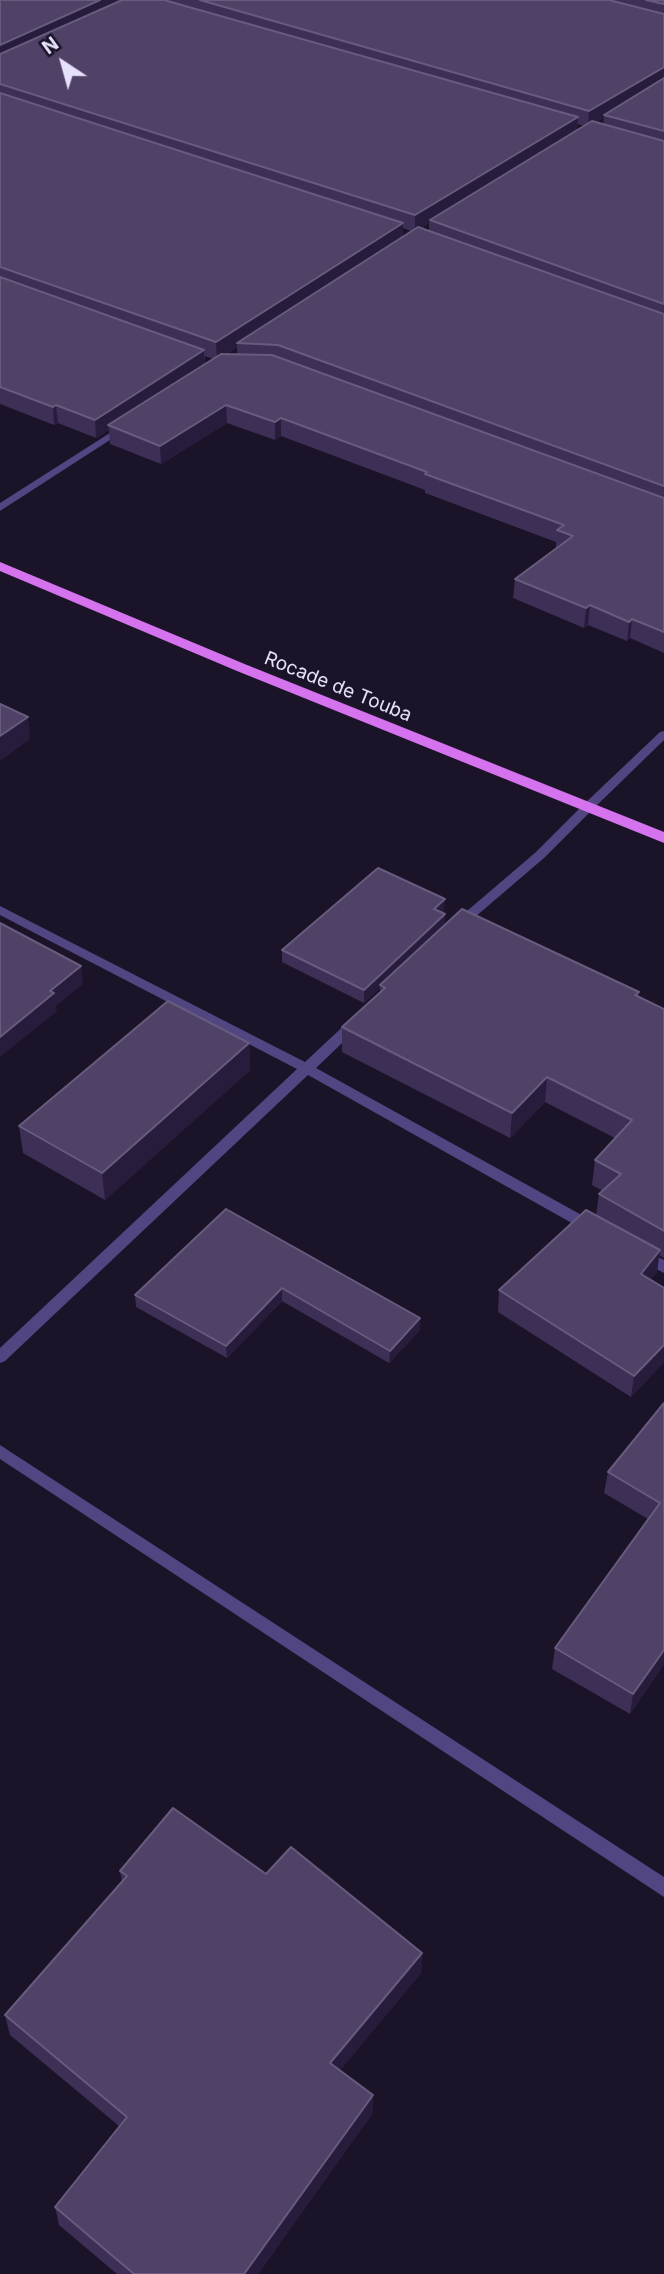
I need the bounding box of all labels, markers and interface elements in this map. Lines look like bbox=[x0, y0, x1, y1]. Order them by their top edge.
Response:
north arrow bbox=[28, 28, 98, 98]
text: N bbox=[38, 32, 63, 59]
street label: Rocade de Touba bbox=[261, 647, 415, 727]

